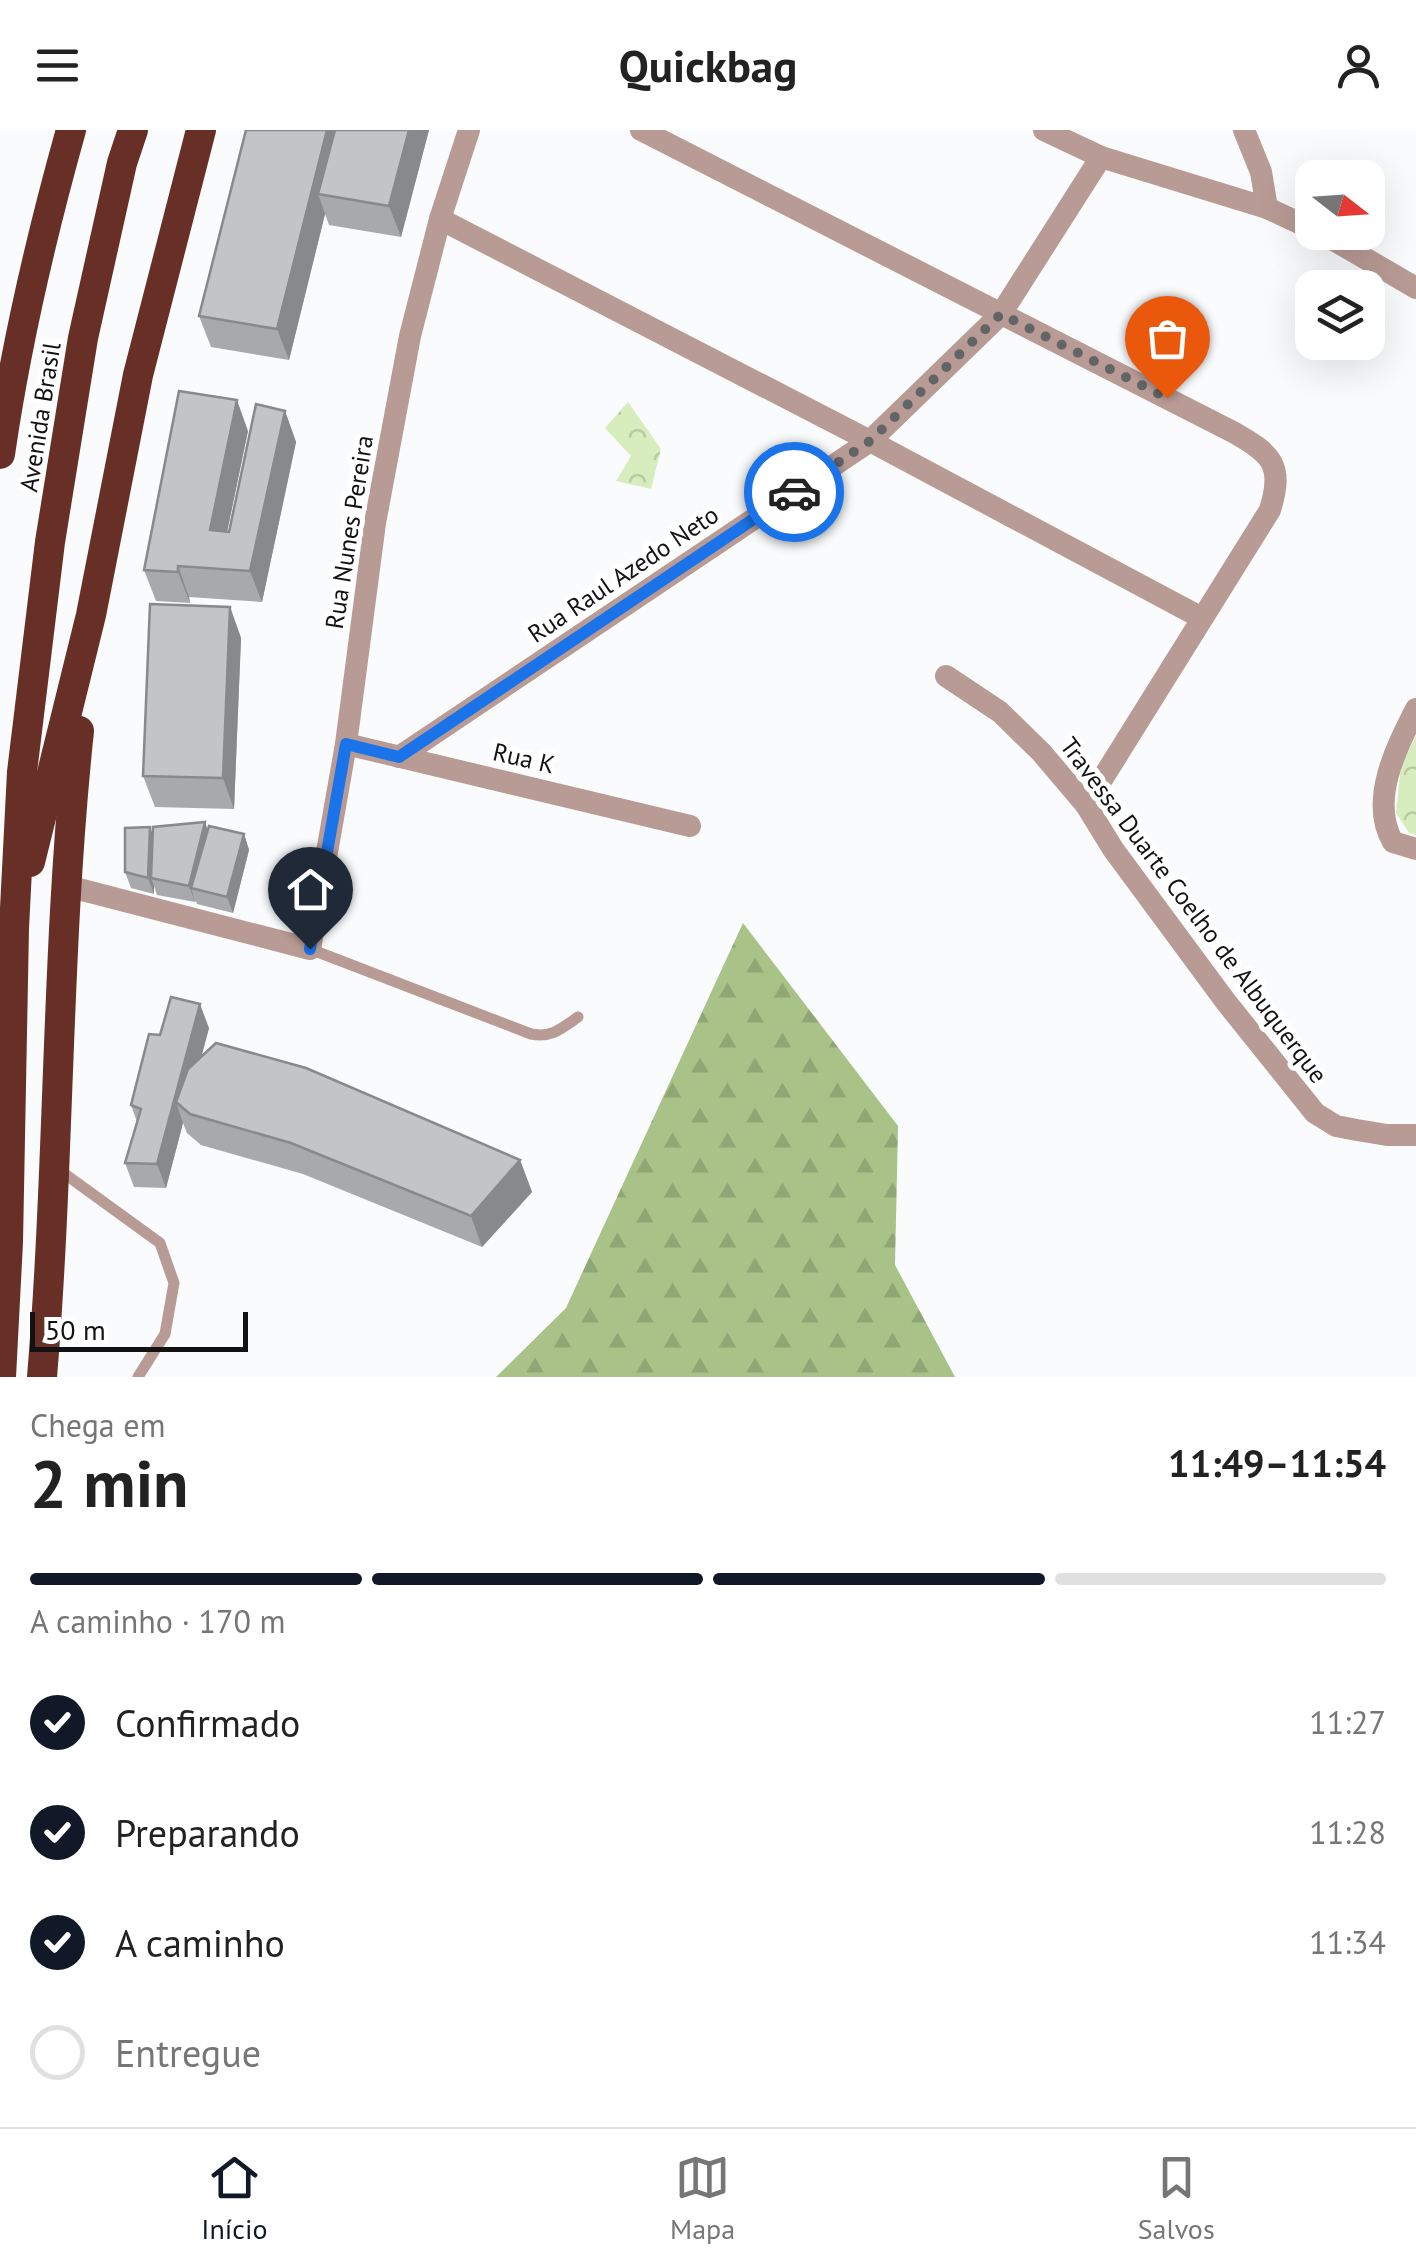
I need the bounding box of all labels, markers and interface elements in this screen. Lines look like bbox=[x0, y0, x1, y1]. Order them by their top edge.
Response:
text: Quickbag bbox=[619, 36, 797, 94]
icon: menu bbox=[30, 38, 85, 93]
icon: person bbox=[1331, 38, 1386, 93]
north arrow bbox=[1295, 160, 1385, 250]
map controls bbox=[1295, 160, 1385, 360]
button: layers bbox=[1295, 270, 1385, 360]
pin bbox=[1125, 296, 1210, 399]
icon: bag bbox=[1140, 311, 1195, 366]
street label: Avenida Brasil bbox=[12, 339, 68, 494]
street label: Rua Nunes Pereira bbox=[318, 433, 380, 631]
courier bbox=[744, 442, 844, 542]
icon: car bbox=[767, 465, 822, 520]
street label: Rua Raul Azedo Neto bbox=[522, 498, 724, 650]
street label: Travessa Duarte Coelho de Albuquerque bbox=[1053, 731, 1335, 1089]
street label: Rua K bbox=[490, 735, 558, 781]
pin bbox=[268, 847, 353, 950]
icon: home bbox=[283, 862, 338, 917]
scale bar bbox=[30, 1307, 248, 1352]
text: 50 m bbox=[45, 1311, 106, 1348]
text: Chega em bbox=[30, 1404, 166, 1446]
text: 11:49–11:54 bbox=[1168, 1438, 1386, 1487]
text: 2 min bbox=[30, 1441, 189, 1525]
text: A caminho · 170 m bbox=[30, 1600, 285, 1642]
icon: check bbox=[30, 1695, 85, 1750]
text: Confirmado bbox=[115, 1698, 300, 1747]
text: 11:27 bbox=[1309, 1701, 1386, 1743]
icon: check bbox=[30, 1805, 85, 1860]
text: Preparando bbox=[115, 1808, 300, 1857]
text: 11:28 bbox=[1309, 1811, 1386, 1853]
icon: check bbox=[30, 1915, 85, 1970]
text: A caminho bbox=[115, 1918, 285, 1967]
text: 11:34 bbox=[1309, 1921, 1386, 1963]
text: Entregue bbox=[115, 2028, 261, 2077]
tab: Início bbox=[201, 2150, 267, 2247]
tab: Mapa bbox=[670, 2150, 735, 2247]
tab: Salvos bbox=[1138, 2150, 1215, 2247]

